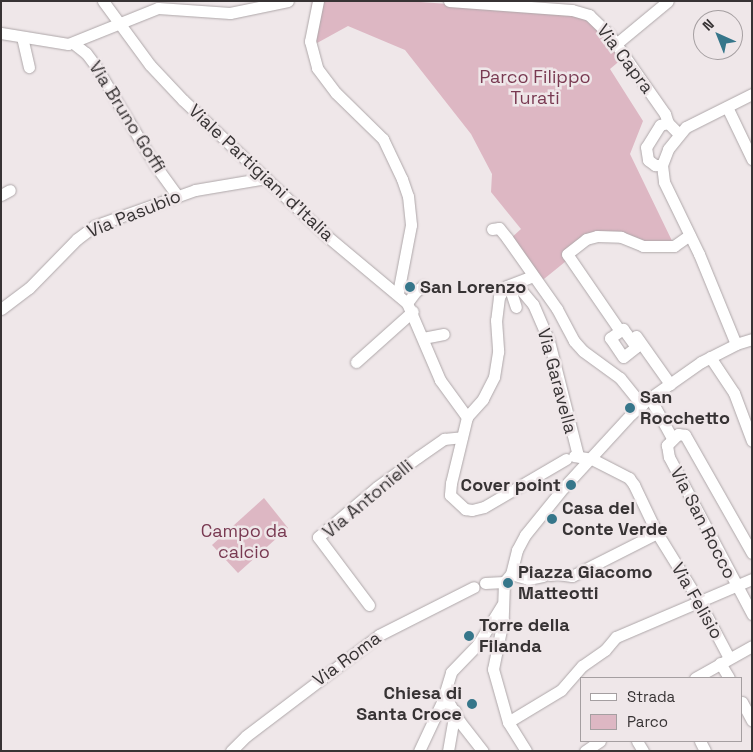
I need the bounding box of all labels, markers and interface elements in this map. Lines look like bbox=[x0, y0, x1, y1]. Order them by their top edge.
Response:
north arrow bbox=[693, 10, 743, 60]
text: N bbox=[699, 15, 718, 35]
street label: Via Capra bbox=[592, 20, 658, 98]
street label: Via Bruno Goffi bbox=[84, 57, 170, 177]
park label: Parco Filippo Turati bbox=[479, 67, 591, 110]
street label: Viale Partigiani d'Italia bbox=[184, 100, 338, 246]
street label: Via Pasubio bbox=[84, 185, 184, 243]
place label: San Lorenzo bbox=[420, 276, 526, 298]
marker: San Lorenzo bbox=[404, 281, 416, 293]
street label: Via Garavella bbox=[533, 326, 581, 436]
place label: San Rocchetto bbox=[640, 387, 730, 429]
marker: San Rocchetto bbox=[624, 402, 636, 414]
street label: Via Antonielli bbox=[319, 455, 417, 543]
street label: Via San Rocco bbox=[666, 463, 740, 583]
place label: Cover point bbox=[461, 474, 561, 496]
marker: Cover point bbox=[565, 479, 577, 491]
place label: Casa del Conte Verde bbox=[562, 498, 668, 540]
marker: Casa del Conte Verde bbox=[546, 513, 558, 525]
park label: Campo da calcio bbox=[201, 521, 287, 564]
street label: Via Felisio bbox=[666, 559, 728, 643]
place label: Piazza Giacomo Matteotti bbox=[518, 562, 653, 604]
marker: Piazza Giacomo Matteotti bbox=[502, 577, 514, 589]
place label: Torre della Filanda bbox=[479, 615, 570, 658]
street label: Via Roma bbox=[309, 627, 385, 691]
marker: Torre della Filanda bbox=[463, 630, 475, 642]
legend bbox=[580, 677, 743, 742]
place label: Chiesa di Santa Croce bbox=[356, 683, 462, 726]
text: Strada bbox=[627, 687, 675, 706]
marker: Chiesa di Santa Croce bbox=[466, 698, 478, 710]
text: Parco bbox=[627, 712, 668, 731]

